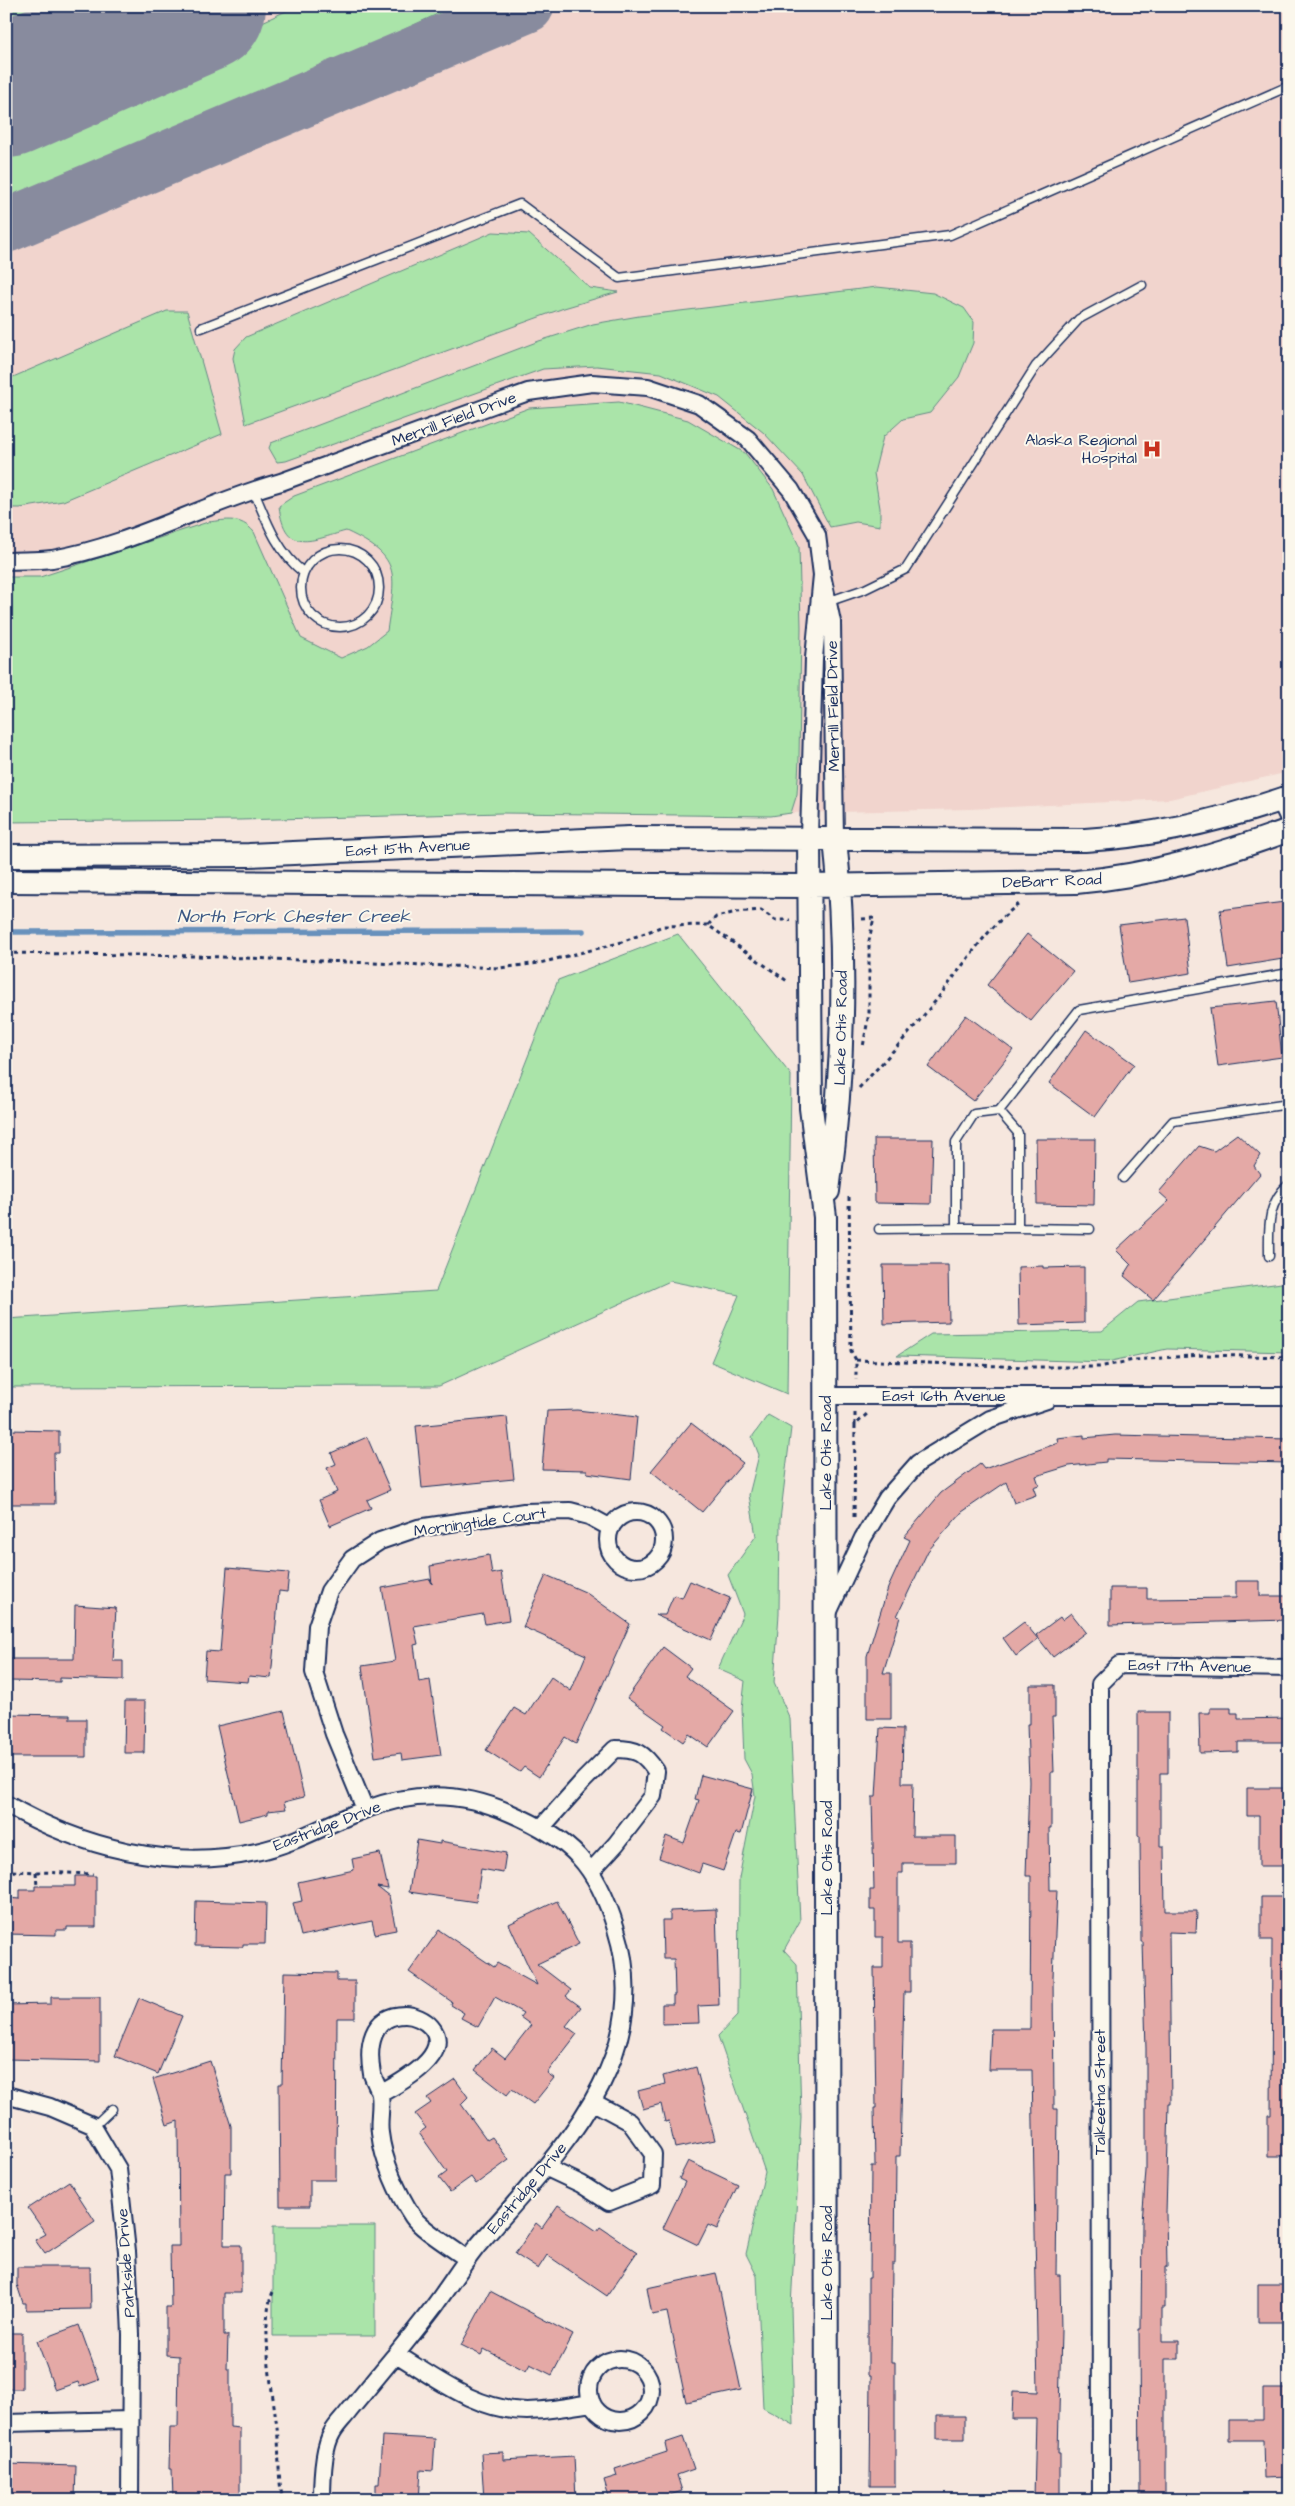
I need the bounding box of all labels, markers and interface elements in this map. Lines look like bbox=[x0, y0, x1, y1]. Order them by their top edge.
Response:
street label: Merrill Field Drive bbox=[389, 386, 520, 452]
place label: Alaska Regional Hospital bbox=[1025, 429, 1137, 469]
hospital icon: Alaska Regional Hospital bbox=[1141, 438, 1163, 460]
street label: Merrill Field Drive bbox=[821, 640, 845, 772]
street label: East 15th Avenue bbox=[345, 834, 471, 862]
street label: DeBarr Road bbox=[1002, 868, 1102, 894]
water label: North Fork Chester Creek bbox=[177, 904, 412, 929]
street label: Lake Otis Road bbox=[829, 970, 853, 1086]
street label: East 16th Avenue bbox=[882, 1385, 1006, 1407]
street label: Lake Otis Road bbox=[815, 1396, 837, 1510]
street label: Morningtide Court bbox=[412, 1502, 548, 1543]
street label: East 17th Avenue bbox=[1128, 1654, 1252, 1678]
street label: Eastridge Drive bbox=[270, 1795, 385, 1858]
street label: Lake Otis Road bbox=[816, 1801, 838, 1915]
street label: Talkeetna Street bbox=[1089, 2028, 1111, 2155]
street label: Eastridge Drive bbox=[482, 2137, 573, 2239]
street label: Lake Otis Road bbox=[816, 2206, 838, 2320]
street label: Parkside Drive bbox=[111, 2207, 141, 2318]

